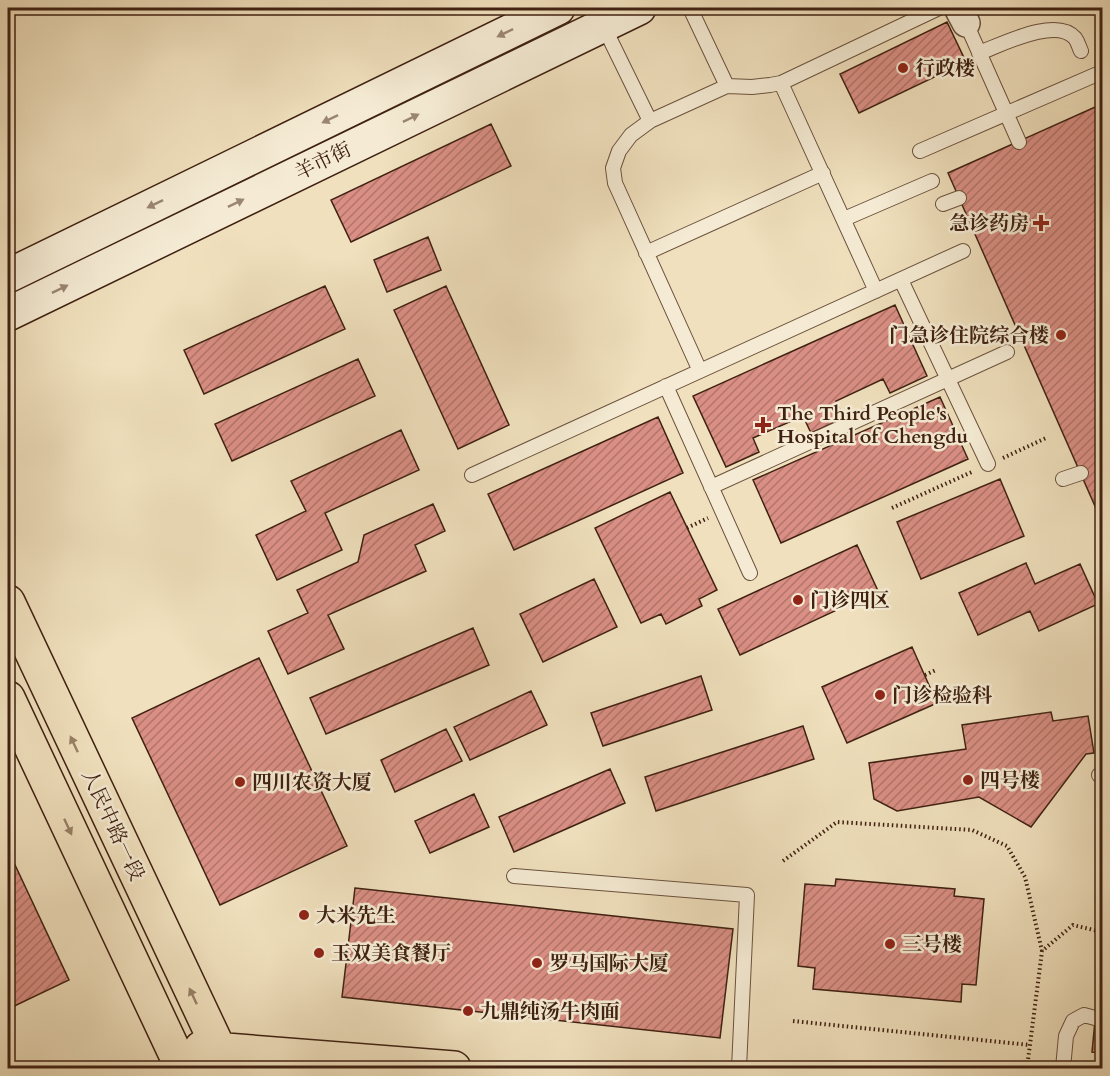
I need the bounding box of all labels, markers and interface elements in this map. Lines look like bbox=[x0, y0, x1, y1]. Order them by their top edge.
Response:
one-way arrow bbox=[497, 29, 514, 38]
place label: 行政楼 bbox=[915, 55, 975, 82]
marker: 行政楼 bbox=[896, 61, 910, 75]
one-way arrow bbox=[321, 114, 338, 123]
one-way arrow bbox=[402, 114, 420, 124]
street label: 羊市街 bbox=[290, 136, 356, 186]
one-way arrow bbox=[227, 199, 244, 208]
one-way arrow bbox=[146, 200, 163, 209]
place label: 急诊药房 bbox=[949, 210, 1029, 237]
marker: 急诊药房 bbox=[1034, 216, 1048, 230]
one-way arrow bbox=[52, 284, 69, 293]
place label: 门急诊住院综合楼 bbox=[889, 322, 1049, 349]
marker: 门急诊住院综合楼 bbox=[1054, 328, 1068, 342]
place label: The Third People's Hospital of Chengdu bbox=[777, 400, 969, 450]
marker: The Third People's Hospital of Chengdu bbox=[754, 416, 772, 434]
place label: 门诊四区 bbox=[810, 587, 890, 614]
marker: 门诊四区 bbox=[791, 593, 805, 607]
place label: 门诊检验科 bbox=[892, 682, 992, 709]
marker: 门诊检验科 bbox=[873, 688, 887, 702]
one-way arrow bbox=[70, 735, 79, 752]
street label: 人民中路一段 bbox=[75, 765, 151, 885]
place label: 四号楼 bbox=[980, 767, 1040, 794]
place label: 四川农资大厦 bbox=[252, 769, 372, 796]
marker: 四号楼 bbox=[961, 773, 975, 787]
marker: 四川农资大厦 bbox=[233, 775, 247, 789]
one-way arrow bbox=[64, 818, 73, 835]
place label: 大米先生 bbox=[316, 902, 396, 929]
marker: 大米先生 bbox=[297, 908, 311, 922]
place label: 三号楼 bbox=[902, 931, 962, 958]
marker: 三号楼 bbox=[883, 937, 897, 951]
place label: 玉双美食餐厅 bbox=[331, 940, 451, 967]
marker: 玉双美食餐厅 bbox=[312, 946, 326, 960]
place label: 罗马国际大厦 bbox=[549, 950, 669, 977]
marker: 罗马国际大厦 bbox=[530, 956, 544, 970]
one-way arrow bbox=[189, 988, 198, 1005]
place label: 九鼎纯汤牛肉面 bbox=[480, 998, 620, 1025]
marker: 九鼎纯汤牛肉面 bbox=[461, 1004, 475, 1018]

